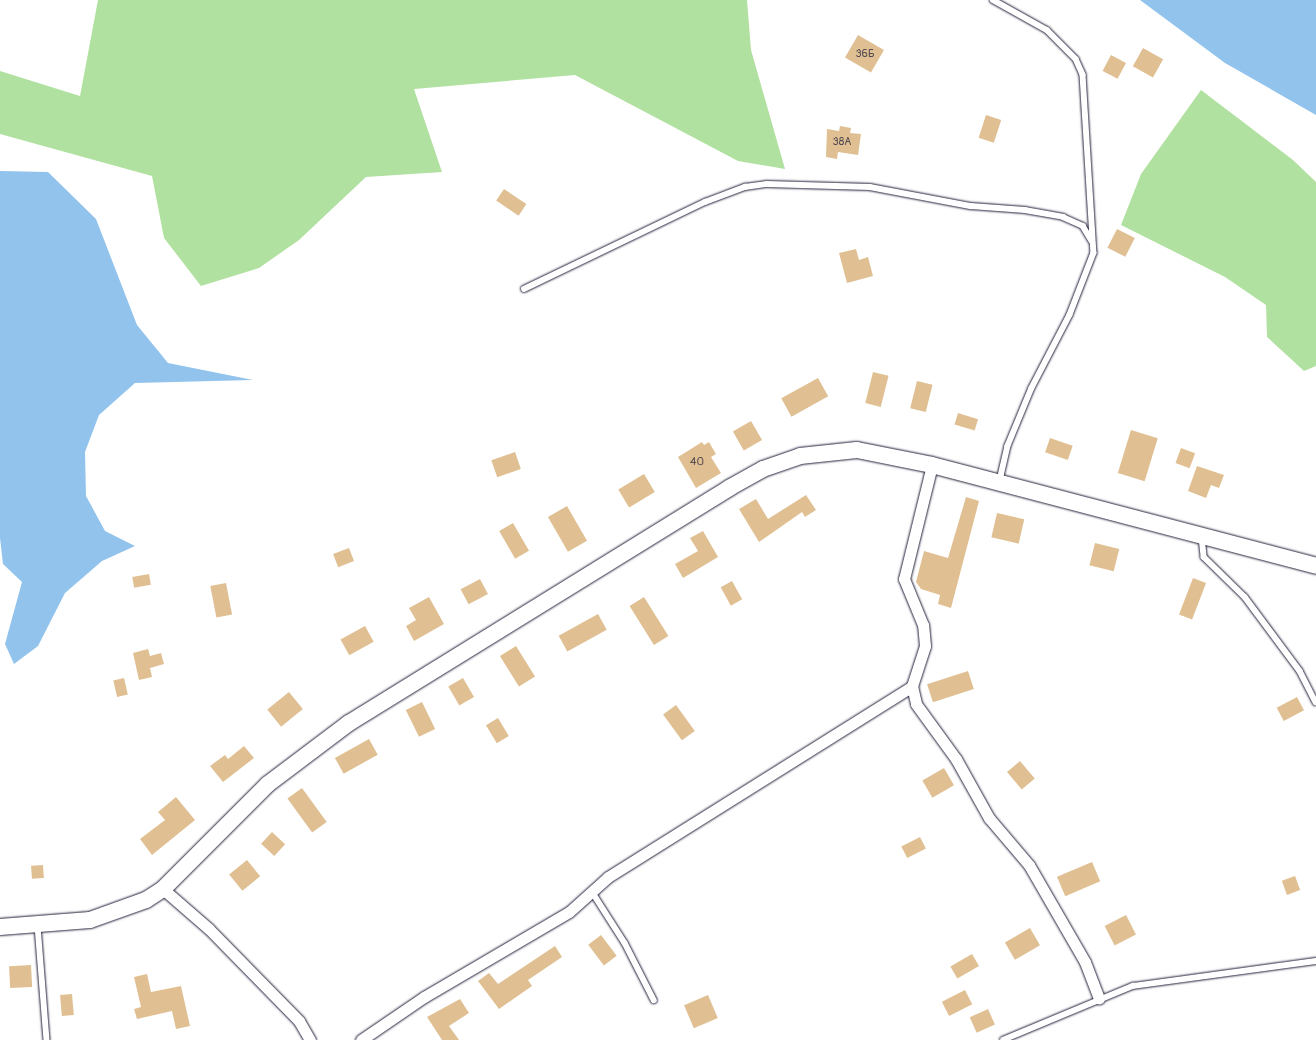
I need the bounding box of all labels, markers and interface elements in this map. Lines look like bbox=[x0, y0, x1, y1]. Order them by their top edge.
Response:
house number: 36Б bbox=[855, 47, 875, 61]
house number: 38А bbox=[833, 135, 851, 149]
house number: 40 bbox=[690, 455, 704, 469]

